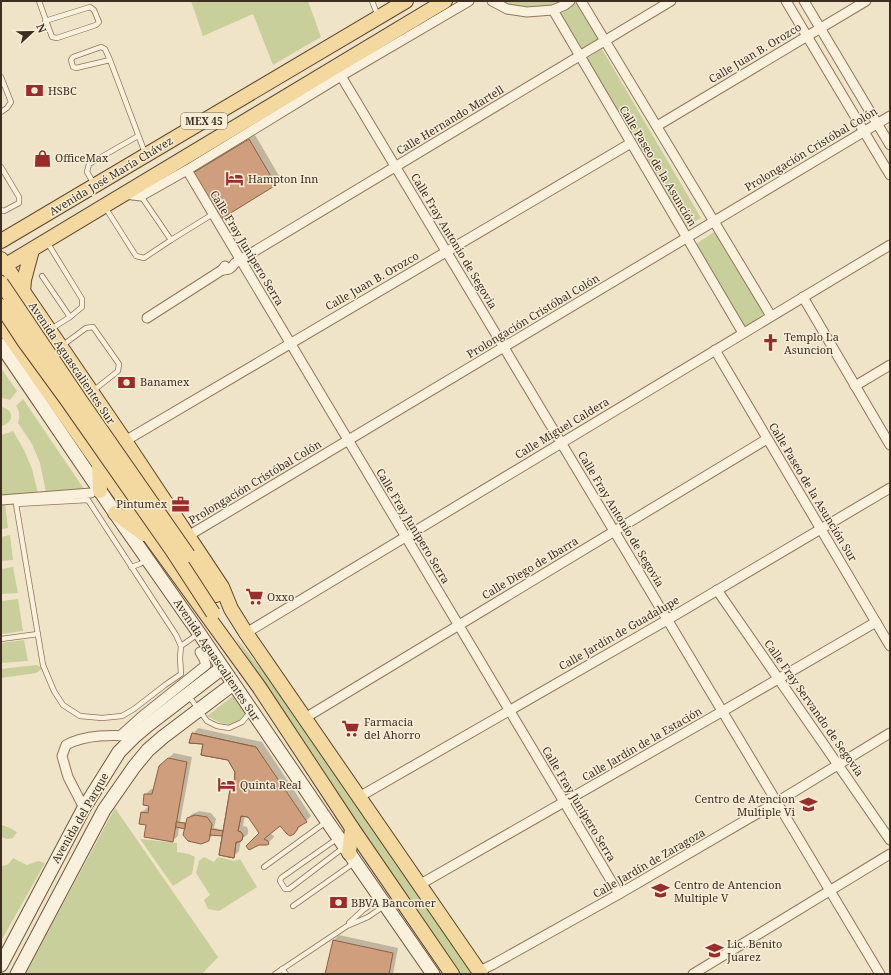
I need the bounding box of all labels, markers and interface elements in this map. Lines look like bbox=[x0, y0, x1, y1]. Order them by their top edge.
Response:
north arrow bbox=[12, 12, 52, 52]
street label: Calle Juan B. Orozco bbox=[706, 19, 804, 86]
text: N bbox=[33, 21, 50, 35]
bank icon: HSBC bbox=[25, 81, 45, 101]
street label: Calle Hernando Martell bbox=[393, 81, 507, 158]
place label: HSBC bbox=[48, 83, 77, 98]
street label: Calle Paseo de la Asunción bbox=[616, 103, 701, 229]
street label: Prolongación Cristóbal Colón bbox=[742, 103, 880, 194]
road number: MEX 45 bbox=[181, 113, 227, 129]
street label: Avenida José María Chávez bbox=[46, 133, 175, 219]
shop icon: OfficeMax bbox=[32, 148, 52, 168]
place label: OfficeMax bbox=[55, 150, 109, 165]
hotel icon: Hampton Inn bbox=[225, 169, 245, 189]
street label: Calle Fray Antonio de Segovia bbox=[408, 170, 501, 311]
place label: Hampton Inn bbox=[248, 171, 318, 186]
street label: Calle Fray Junípero Serra bbox=[207, 187, 288, 308]
street label: Calle Juan B. Orozco bbox=[322, 248, 421, 313]
street label: Prolongación Cristóbal Colón bbox=[464, 270, 602, 361]
street label: Avenida Aguascalientes Sur bbox=[26, 299, 120, 428]
place label: Templo La Asuncion bbox=[784, 329, 839, 357]
church icon: Templo La Asuncion bbox=[761, 333, 781, 353]
bank icon: Banamex bbox=[117, 372, 137, 392]
place label: Banamex bbox=[140, 374, 190, 389]
street label: Calle Miguel Caldera bbox=[512, 393, 612, 462]
street label: Calle Paseo de la Asunción Sur bbox=[766, 420, 861, 565]
street label: Prolongación Cristóbal Colón bbox=[186, 436, 324, 527]
street label: Calle Fray Antonio de Segovia bbox=[575, 448, 668, 589]
street label: Calle Fray Junípero Serra bbox=[373, 465, 454, 586]
office icon: Pintumex bbox=[170, 494, 190, 514]
place label: Pintumex bbox=[116, 496, 168, 511]
street label: Calle Diego de Ibarra bbox=[479, 533, 581, 602]
supermarket icon: Oxxo bbox=[244, 587, 264, 607]
place label: Oxxo bbox=[267, 589, 294, 604]
street label: Calle Jardín de Guadalupe bbox=[556, 592, 682, 673]
street label: Avenida Aguascalientes Sur bbox=[171, 596, 265, 725]
street label: Calle Fray Servando de Segovia bbox=[761, 636, 867, 779]
street label: Calle Jardín de la Estación bbox=[579, 703, 705, 784]
place label: Farmacia del Ahorro bbox=[364, 714, 421, 742]
supermarket icon: Farmacia del Ahorro bbox=[341, 718, 361, 738]
street label: Calle Fray Junípero Serra bbox=[539, 743, 620, 864]
street label: Avenida del Parque bbox=[47, 770, 112, 866]
hotel icon: Quinta Real bbox=[217, 775, 237, 795]
place label: Quinta Real bbox=[240, 777, 302, 792]
place label: Centro de Atencion Multiple Vi bbox=[695, 791, 795, 819]
school or university icon: Centro de Atencion Multiple Vi bbox=[798, 795, 818, 815]
street label: Calle Jardín de Zaragoza bbox=[590, 824, 708, 901]
place label: Centro de Antencion Multiple V bbox=[674, 877, 782, 905]
school or university icon: Centro de Antencion Multiple V bbox=[651, 881, 671, 901]
bank icon: BBVA Bancomer bbox=[328, 893, 348, 913]
place label: BBVA Bancomer bbox=[351, 895, 437, 910]
place label: Lic. Benito Juarez bbox=[726, 936, 782, 964]
school or university icon: Lic. Benito Juarez bbox=[704, 940, 724, 960]

